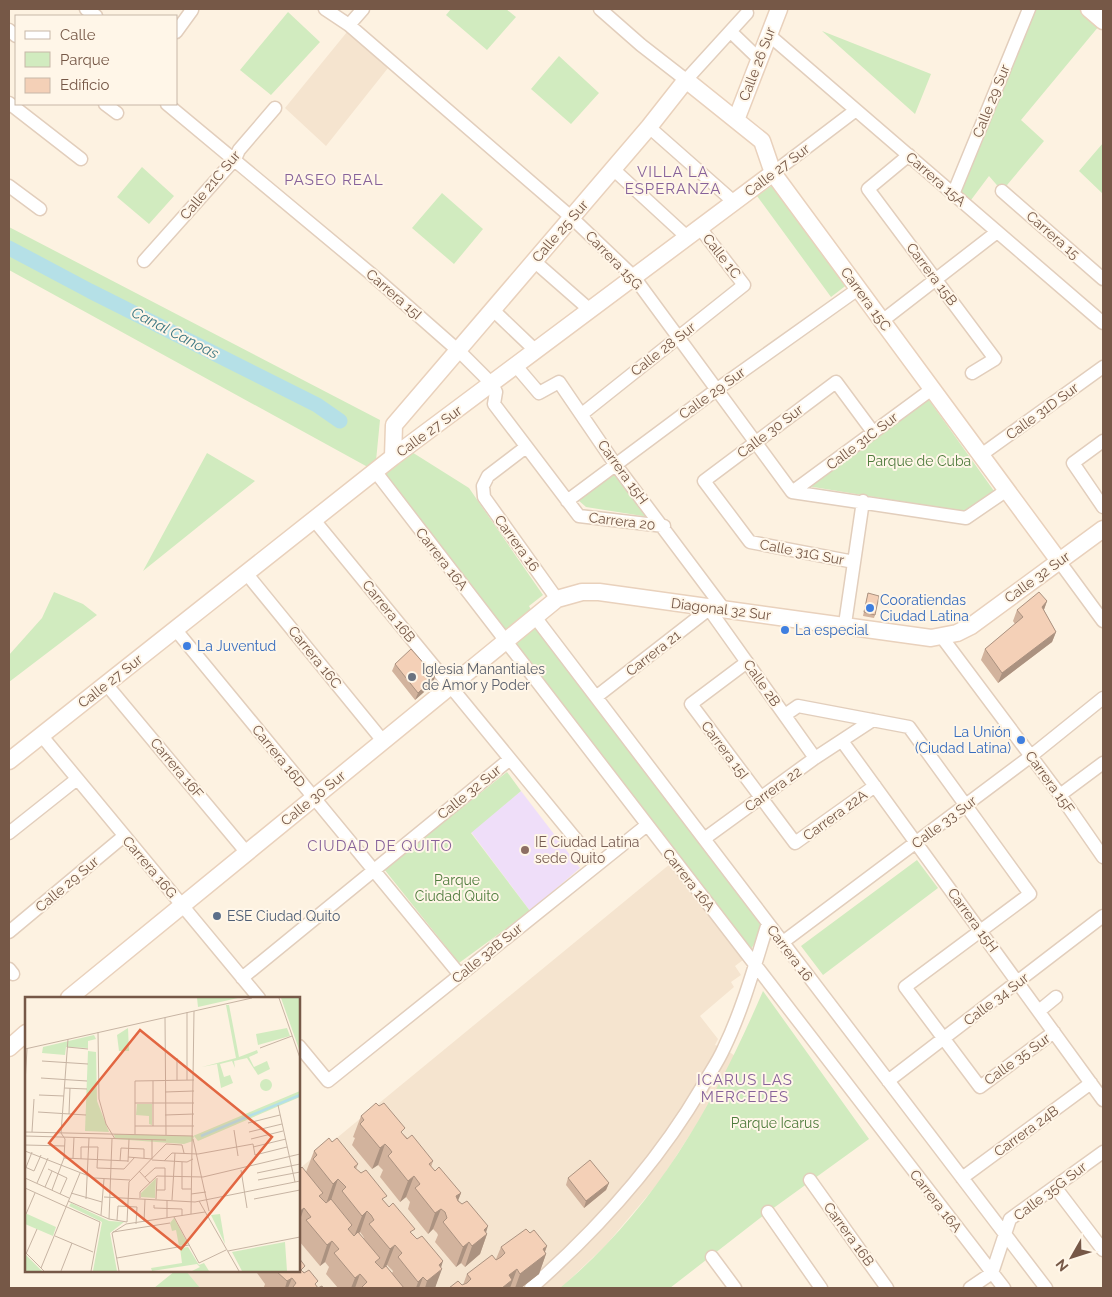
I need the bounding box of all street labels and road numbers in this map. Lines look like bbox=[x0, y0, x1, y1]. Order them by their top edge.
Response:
street label: Calle 26 Sur bbox=[736, 25, 778, 103]
street label: Calle 29 Sur bbox=[969, 62, 1013, 140]
street label: Calle 27 Sur bbox=[742, 140, 813, 199]
street label: Calle 21C Sur bbox=[177, 147, 243, 223]
street label: Carrera 15A bbox=[903, 149, 970, 210]
street label: Calle 25 Sur bbox=[529, 197, 591, 265]
street label: Carrera 15 bbox=[1023, 208, 1083, 263]
street label: Carrera 15G bbox=[582, 228, 646, 292]
street label: Calle 1C bbox=[700, 230, 745, 282]
street label: Carrera 15B bbox=[903, 240, 961, 308]
street label: Carrera 15C bbox=[838, 264, 895, 334]
street label: Carrera 15I bbox=[363, 266, 425, 322]
street label: Calle 28 Sur bbox=[628, 319, 699, 379]
street label: Calle 29 Sur bbox=[676, 364, 748, 422]
street label: Calle 31D Sur bbox=[1003, 379, 1081, 443]
street label: Calle 30 Sur bbox=[734, 401, 806, 461]
street label: Calle 27 Sur bbox=[393, 402, 465, 460]
street label: Calle 31C Sur bbox=[823, 409, 901, 473]
street label: Carrera 15H bbox=[594, 437, 652, 507]
street label: Carrera 20 bbox=[588, 509, 656, 533]
street label: Carrera 16 bbox=[491, 512, 543, 574]
street label: Carrera 16A bbox=[413, 525, 472, 594]
street label: Calle 31G Sur bbox=[759, 536, 846, 568]
street label: Calle 32 Sur bbox=[1001, 548, 1073, 606]
street label: Carrera 16B bbox=[359, 577, 419, 645]
street label: Diagonal 32 Sur bbox=[670, 595, 772, 623]
street label: Carrera 16C bbox=[285, 623, 345, 692]
street label: Carrera 21 bbox=[623, 627, 683, 679]
street label: Calle 27 Sur bbox=[75, 651, 145, 711]
street label: Calle 2B bbox=[740, 657, 784, 709]
street label: Carrera 15I bbox=[698, 718, 752, 782]
street label: Carrera 16D bbox=[249, 722, 309, 790]
street label: Carrera 16F bbox=[147, 735, 207, 801]
street label: Carrera 15F bbox=[1022, 748, 1078, 816]
street label: Calle 32 Sur bbox=[434, 762, 504, 822]
street label: Carrera 22 bbox=[742, 763, 804, 815]
street label: Calle 30 Sur bbox=[278, 767, 348, 829]
street label: Carrera 22A bbox=[800, 786, 871, 844]
street label: Calle 33 Sur bbox=[908, 792, 980, 852]
street label: Carrera 16G bbox=[120, 833, 180, 901]
street label: Carrera 16A bbox=[660, 846, 719, 915]
street label: Calle 29 Sur bbox=[32, 853, 102, 915]
street label: Carrera 15H bbox=[944, 885, 1002, 955]
street label: Calle 32B Sur bbox=[449, 920, 526, 986]
street label: Carrera 16 bbox=[764, 922, 816, 984]
street label: Calle 34 Sur bbox=[960, 969, 1032, 1029]
street label: Calle 35 Sur bbox=[981, 1030, 1053, 1088]
street label: Carrera 24B bbox=[991, 1102, 1061, 1160]
street label: Calle 35G Sur bbox=[1010, 1158, 1090, 1224]
street label: Carrera 16A bbox=[907, 1167, 966, 1236]
street label: Carrera 16B bbox=[821, 1199, 877, 1269]

